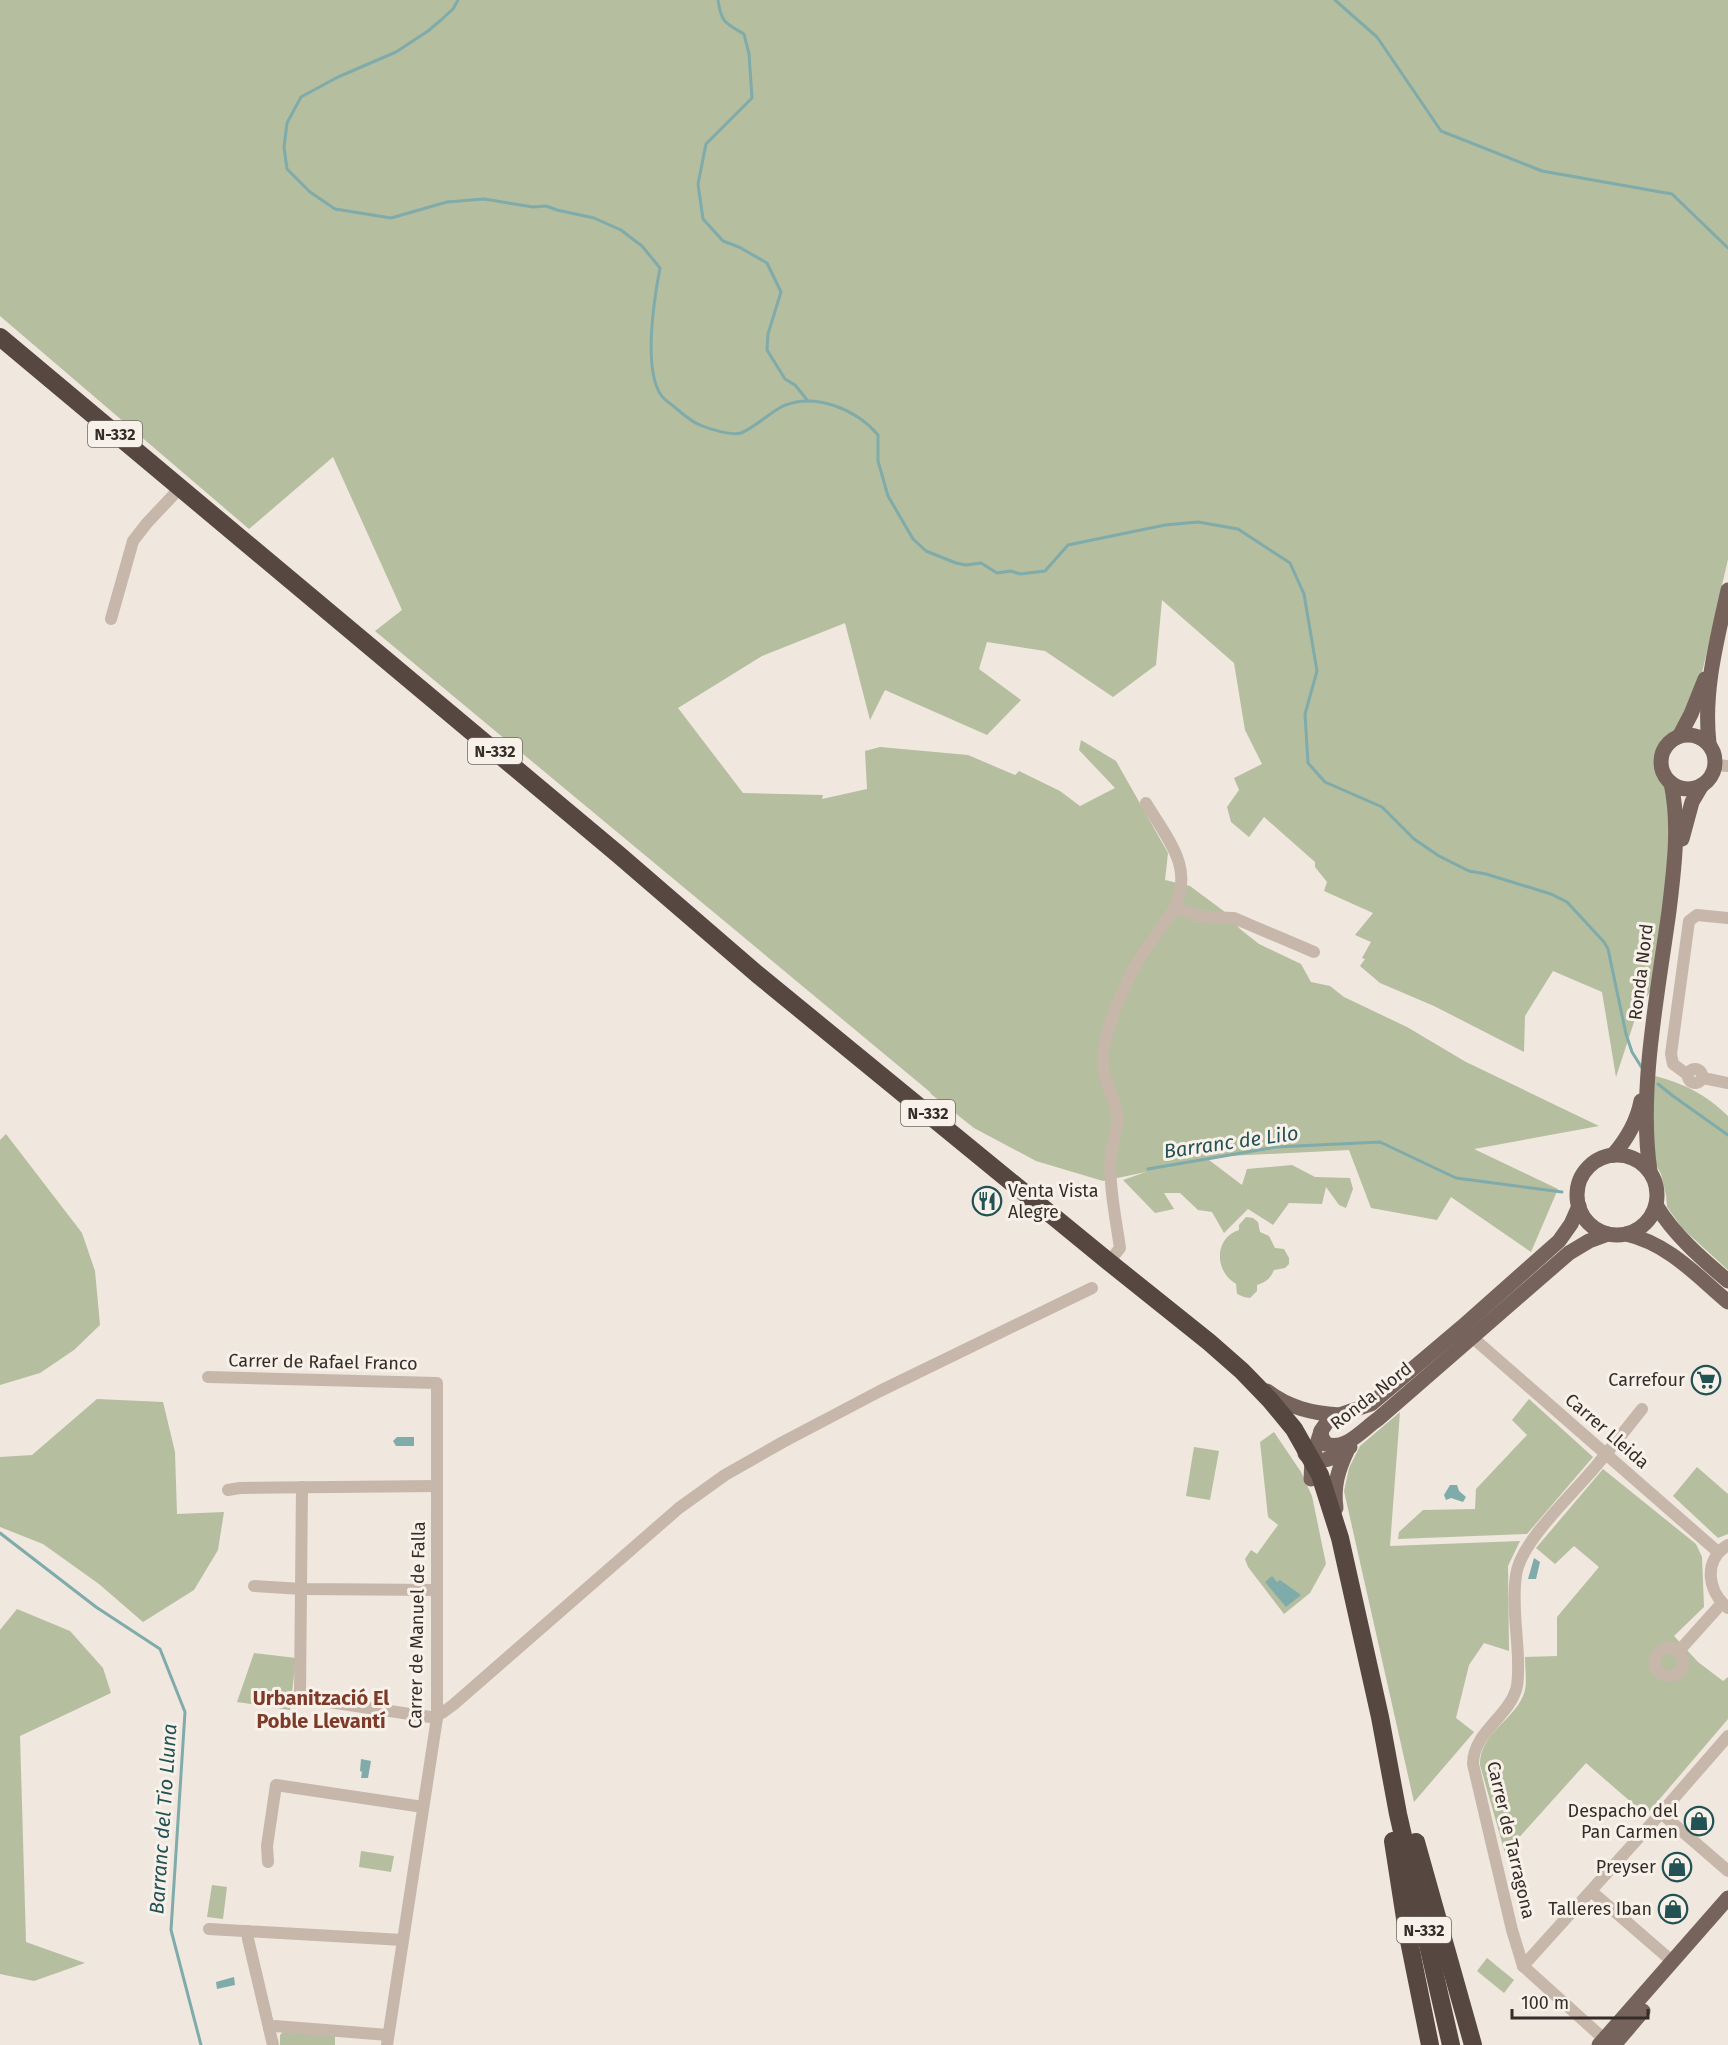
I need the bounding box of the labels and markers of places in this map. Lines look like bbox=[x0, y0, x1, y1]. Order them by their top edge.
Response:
place label: Venta Vista Alegre bbox=[1008, 1180, 1099, 1223]
restaurant icon: Venta Vista Alegre bbox=[971, 1185, 1003, 1217]
supermarket icon: Carrefour bbox=[1690, 1364, 1722, 1396]
place label: Carrefour bbox=[1608, 1369, 1685, 1391]
place label: Despacho del Pan Carmen bbox=[1568, 1800, 1678, 1843]
shop icon: Despacho del Pan Carmen bbox=[1683, 1805, 1715, 1837]
shop icon: Preyser bbox=[1661, 1851, 1693, 1883]
place label: Preyser bbox=[1596, 1856, 1656, 1878]
shop icon: Talleres Iban bbox=[1657, 1893, 1689, 1925]
place label: Talleres Iban bbox=[1548, 1898, 1652, 1920]

